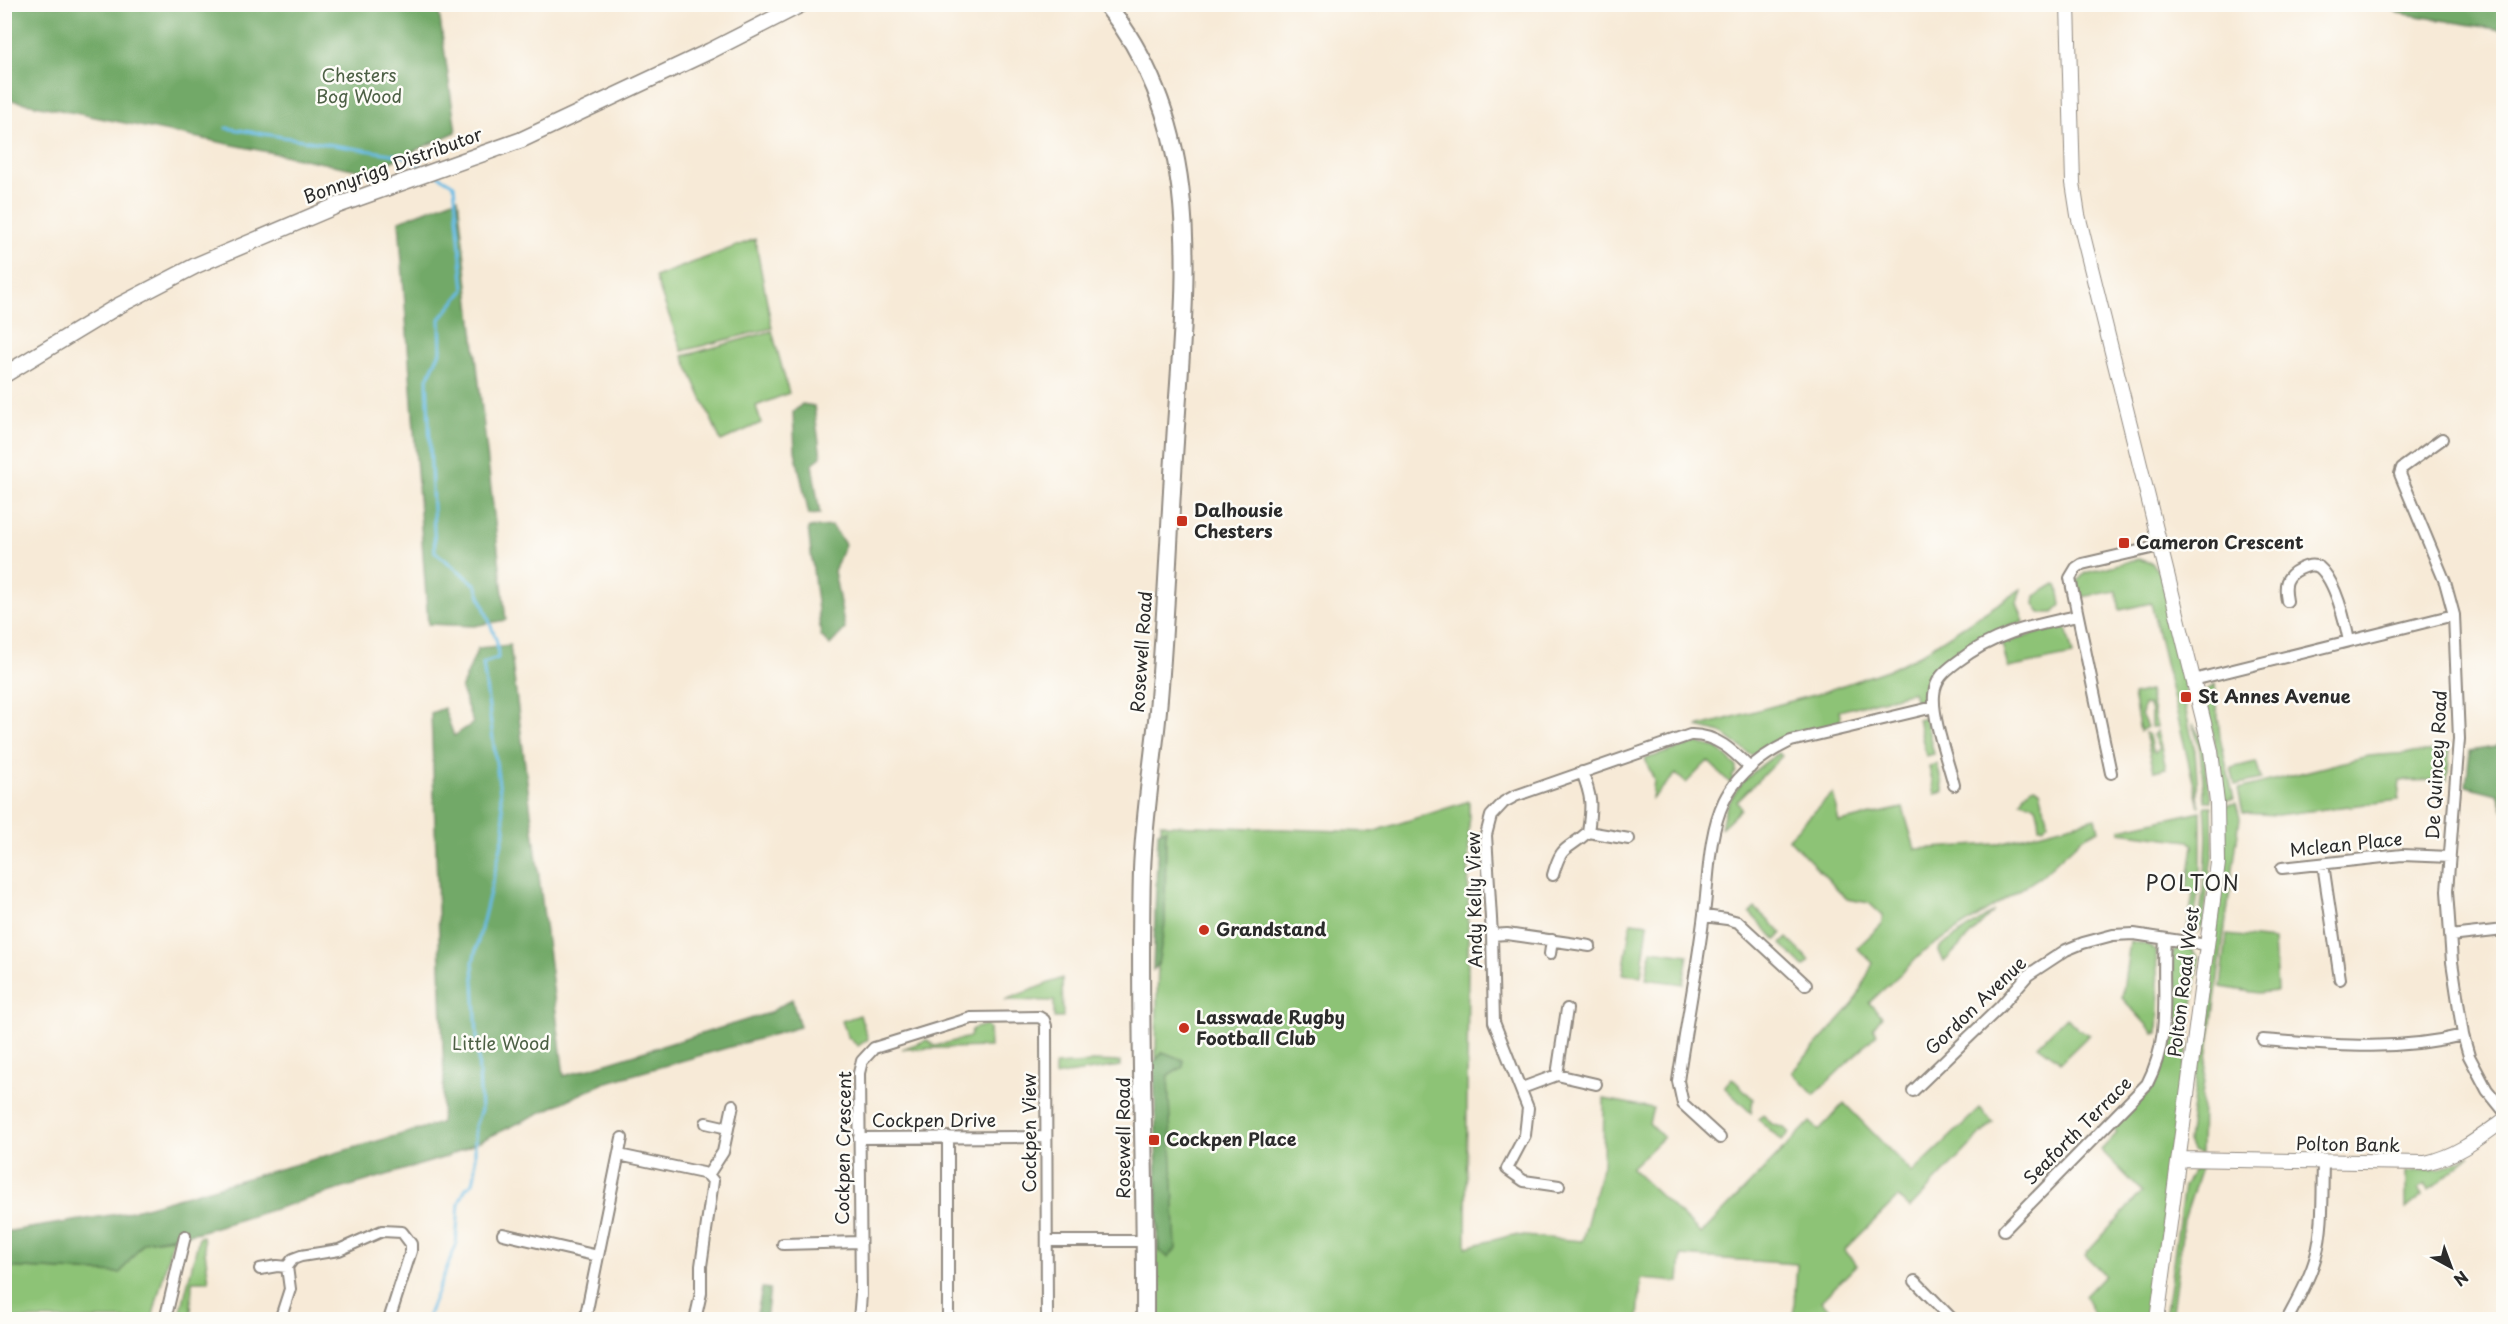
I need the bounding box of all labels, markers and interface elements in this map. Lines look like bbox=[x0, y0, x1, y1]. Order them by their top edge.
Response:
park label: Chesters Bog Wood bbox=[316, 61, 402, 109]
street label: Bonnyrigg Distributor bbox=[299, 119, 486, 210]
place label: Dalhousie Chesters bbox=[1194, 496, 1283, 544]
marker: Dalhousie Chesters bbox=[1175, 514, 1189, 528]
place label: Cameron Crescent bbox=[2136, 528, 2304, 555]
marker: Cameron Crescent bbox=[2117, 536, 2131, 550]
street label: Rosewell Road bbox=[1123, 590, 1158, 714]
place label: St Annes Avenue bbox=[2198, 682, 2351, 709]
street label: De Quincey Road bbox=[2418, 689, 2453, 840]
marker: St Annes Avenue bbox=[2179, 690, 2193, 704]
street label: Mclean Place bbox=[2288, 824, 2403, 863]
street label: Andy Kelly View bbox=[1459, 832, 1488, 968]
district label: POLTON bbox=[2146, 866, 2240, 898]
street label: Polton Road West bbox=[2160, 905, 2205, 1059]
place label: Grandstand bbox=[1216, 915, 1326, 942]
marker: Grandstand bbox=[1197, 923, 1211, 937]
street label: Gordon Avenue bbox=[1918, 949, 2032, 1060]
place label: Lasswade Rugby Football Club bbox=[1196, 1003, 1345, 1051]
marker: Lasswade Rugby Football Club bbox=[1177, 1021, 1191, 1035]
park label: Little Wood bbox=[452, 1029, 550, 1056]
street label: Seaforth Terrace bbox=[2017, 1070, 2137, 1190]
street label: Cockpen Crescent bbox=[828, 1071, 857, 1225]
street label: Cockpen View bbox=[1015, 1073, 1042, 1193]
street label: Rosewell Road bbox=[1109, 1077, 1136, 1199]
street label: Cockpen Drive bbox=[872, 1106, 996, 1133]
place label: Cockpen Place bbox=[1166, 1125, 1297, 1152]
street label: Polton Bank bbox=[2296, 1129, 2400, 1158]
marker: Cockpen Place bbox=[1147, 1133, 1161, 1147]
north arrow bbox=[2421, 1237, 2481, 1297]
text: N bbox=[2449, 1266, 2474, 1292]

